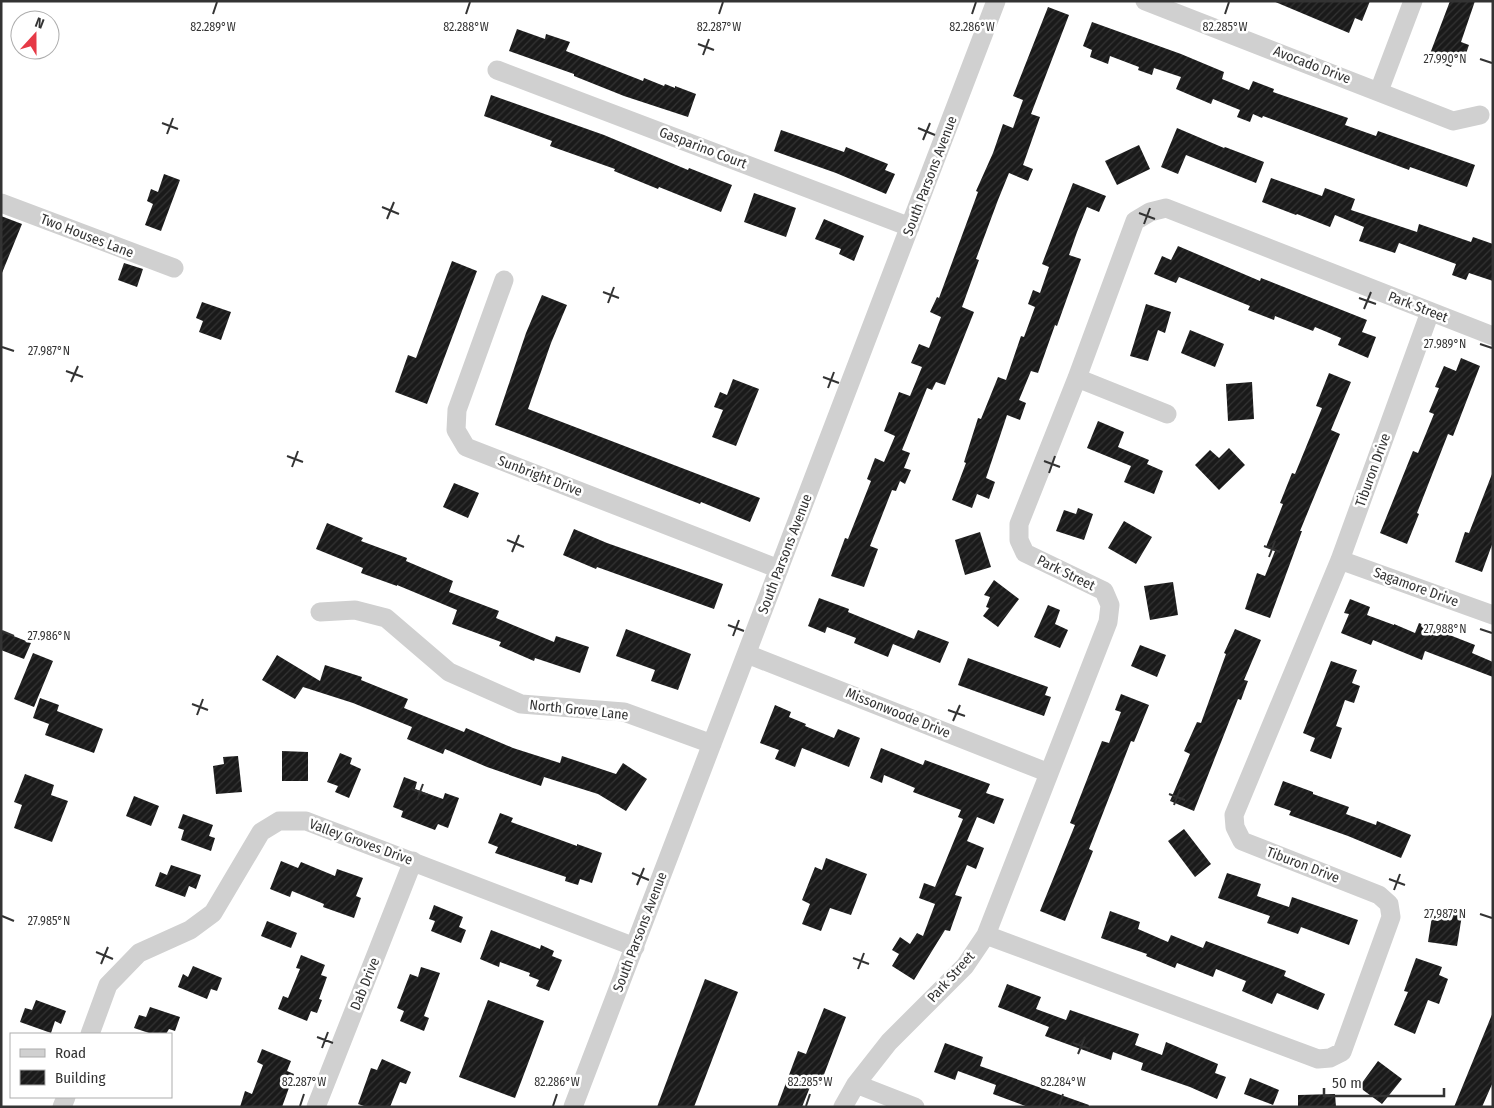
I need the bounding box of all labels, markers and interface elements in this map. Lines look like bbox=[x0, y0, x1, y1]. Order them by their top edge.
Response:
north arrow bbox=[10, 10, 60, 60]
text: N bbox=[33, 14, 46, 33]
text: 82.289°W bbox=[190, 20, 236, 34]
text: 82.288°W bbox=[443, 20, 489, 34]
text: 82.287°W bbox=[697, 20, 741, 34]
text: 82.286°W bbox=[949, 20, 995, 34]
text: 82.285°W bbox=[1202, 20, 1248, 34]
street label: Avocado Drive bbox=[1271, 42, 1353, 88]
text: 27.990°N bbox=[1423, 52, 1467, 66]
street label: South Parsons Avenue bbox=[899, 114, 961, 238]
street label: Gasparino Court bbox=[657, 124, 750, 173]
street label: Two Houses Lane bbox=[38, 210, 136, 262]
street label: Park Street bbox=[1386, 288, 1451, 326]
text: 27.989°N bbox=[1424, 337, 1466, 351]
text: 27.987°N bbox=[28, 344, 70, 358]
street label: Tiburon Drive bbox=[1352, 431, 1394, 509]
street label: Sunbright Drive bbox=[495, 452, 585, 500]
street label: South Parsons Avenue bbox=[754, 492, 816, 616]
street label: Park Street bbox=[1034, 552, 1098, 595]
street label: Sagamore Drive bbox=[1371, 564, 1461, 610]
text: 27.988°N bbox=[1423, 622, 1467, 636]
text: 27.986°N bbox=[28, 629, 70, 643]
street label: Missonwoode Drive bbox=[843, 684, 953, 742]
street label: North Grove Lane bbox=[529, 696, 629, 724]
street label: Valley Groves Drive bbox=[307, 815, 415, 869]
street label: Tiburon Drive bbox=[1264, 843, 1342, 887]
street label: South Parsons Avenue bbox=[609, 870, 671, 994]
text: 27.987°N bbox=[1424, 907, 1466, 921]
text: 27.985°N bbox=[28, 914, 70, 928]
street label: Park Street bbox=[924, 948, 979, 1006]
street label: Dab Drive bbox=[347, 955, 383, 1013]
legend bbox=[10, 1033, 172, 1098]
text: Road bbox=[55, 1044, 86, 1062]
scale bar bbox=[1324, 1066, 1444, 1098]
text: Building bbox=[55, 1069, 106, 1087]
text: 50 m bbox=[1332, 1074, 1362, 1092]
text: 82.287°W bbox=[282, 1075, 326, 1089]
text: 82.286°W bbox=[534, 1075, 580, 1089]
text: 82.285°W bbox=[787, 1075, 833, 1089]
text: 82.284°W bbox=[1040, 1075, 1086, 1089]

